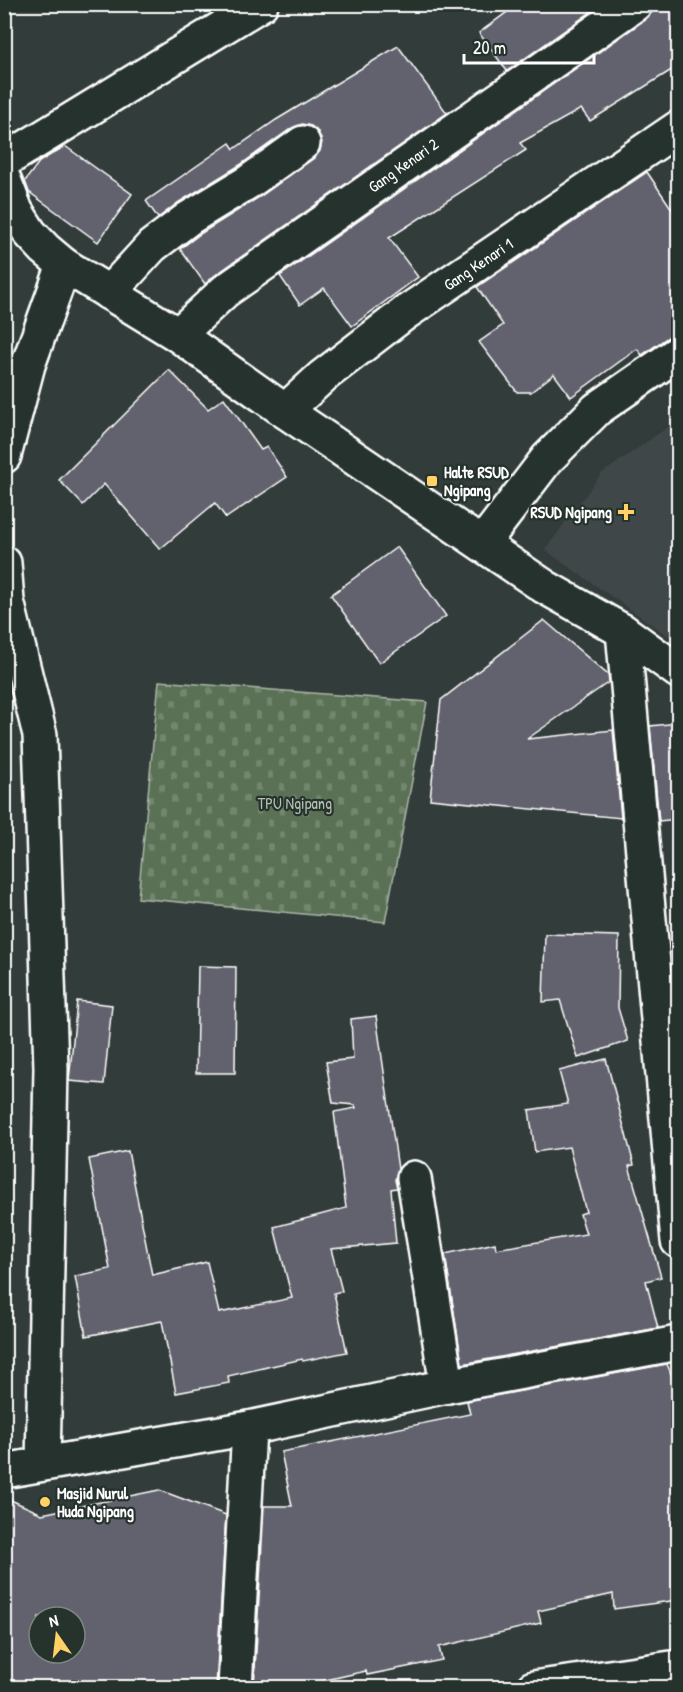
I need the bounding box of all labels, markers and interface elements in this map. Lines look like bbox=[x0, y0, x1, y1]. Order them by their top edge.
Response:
scale bar bbox=[464, 27, 594, 65]
text: 20 m bbox=[473, 35, 506, 60]
street label: Gang Kenari 2 bbox=[363, 132, 443, 197]
street label: Gang Kenari 1 bbox=[439, 233, 517, 295]
place label: Halte RSUD Ngipang bbox=[444, 461, 509, 502]
marker: Halte RSUD Ngipang bbox=[425, 474, 439, 488]
place label: RSUD Ngipang bbox=[531, 501, 612, 524]
marker: RSUD Ngipang bbox=[617, 503, 635, 521]
park label: TPU Ngipang bbox=[258, 792, 332, 814]
place label: Masjid Nurul Huda Ngipang bbox=[57, 1482, 134, 1523]
marker: Masjid Nurul Huda Ngipang bbox=[38, 1495, 52, 1509]
north arrow bbox=[27, 1605, 87, 1665]
text: N bbox=[47, 1609, 61, 1632]

